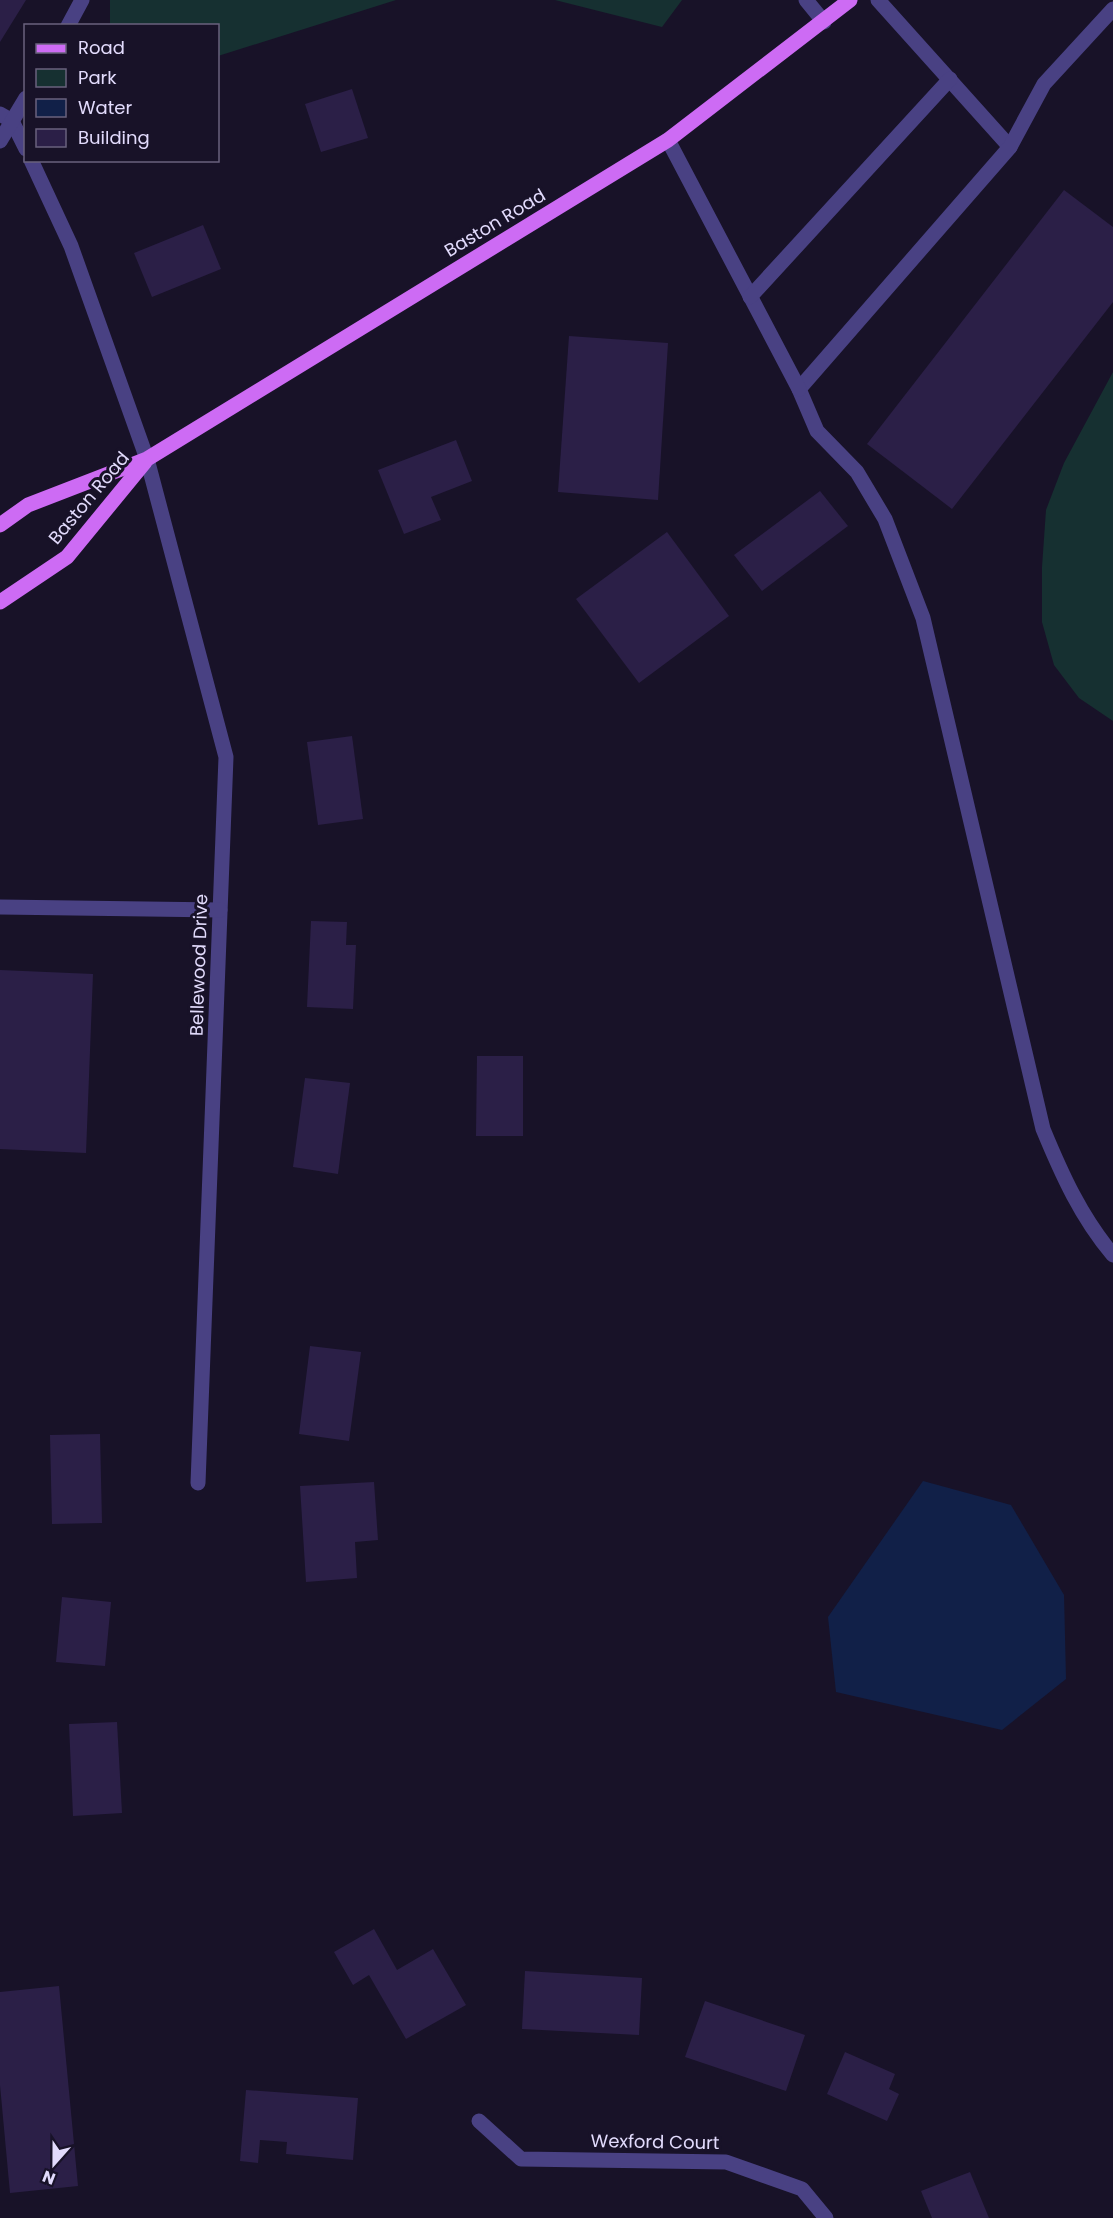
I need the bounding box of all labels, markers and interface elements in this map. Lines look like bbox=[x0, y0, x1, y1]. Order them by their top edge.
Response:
legend bbox=[24, 24, 219, 162]
text: Road bbox=[78, 35, 125, 60]
text: Park bbox=[78, 65, 117, 90]
text: Water bbox=[78, 95, 132, 120]
text: Building bbox=[78, 125, 150, 150]
street label: Baston Road bbox=[440, 183, 550, 263]
street label: Baston Road bbox=[42, 446, 135, 549]
street label: Bellewood Drive bbox=[184, 894, 213, 1036]
street label: Wexford Court bbox=[590, 2128, 720, 2155]
north arrow bbox=[24, 2134, 84, 2194]
text: N bbox=[39, 2165, 59, 2190]

